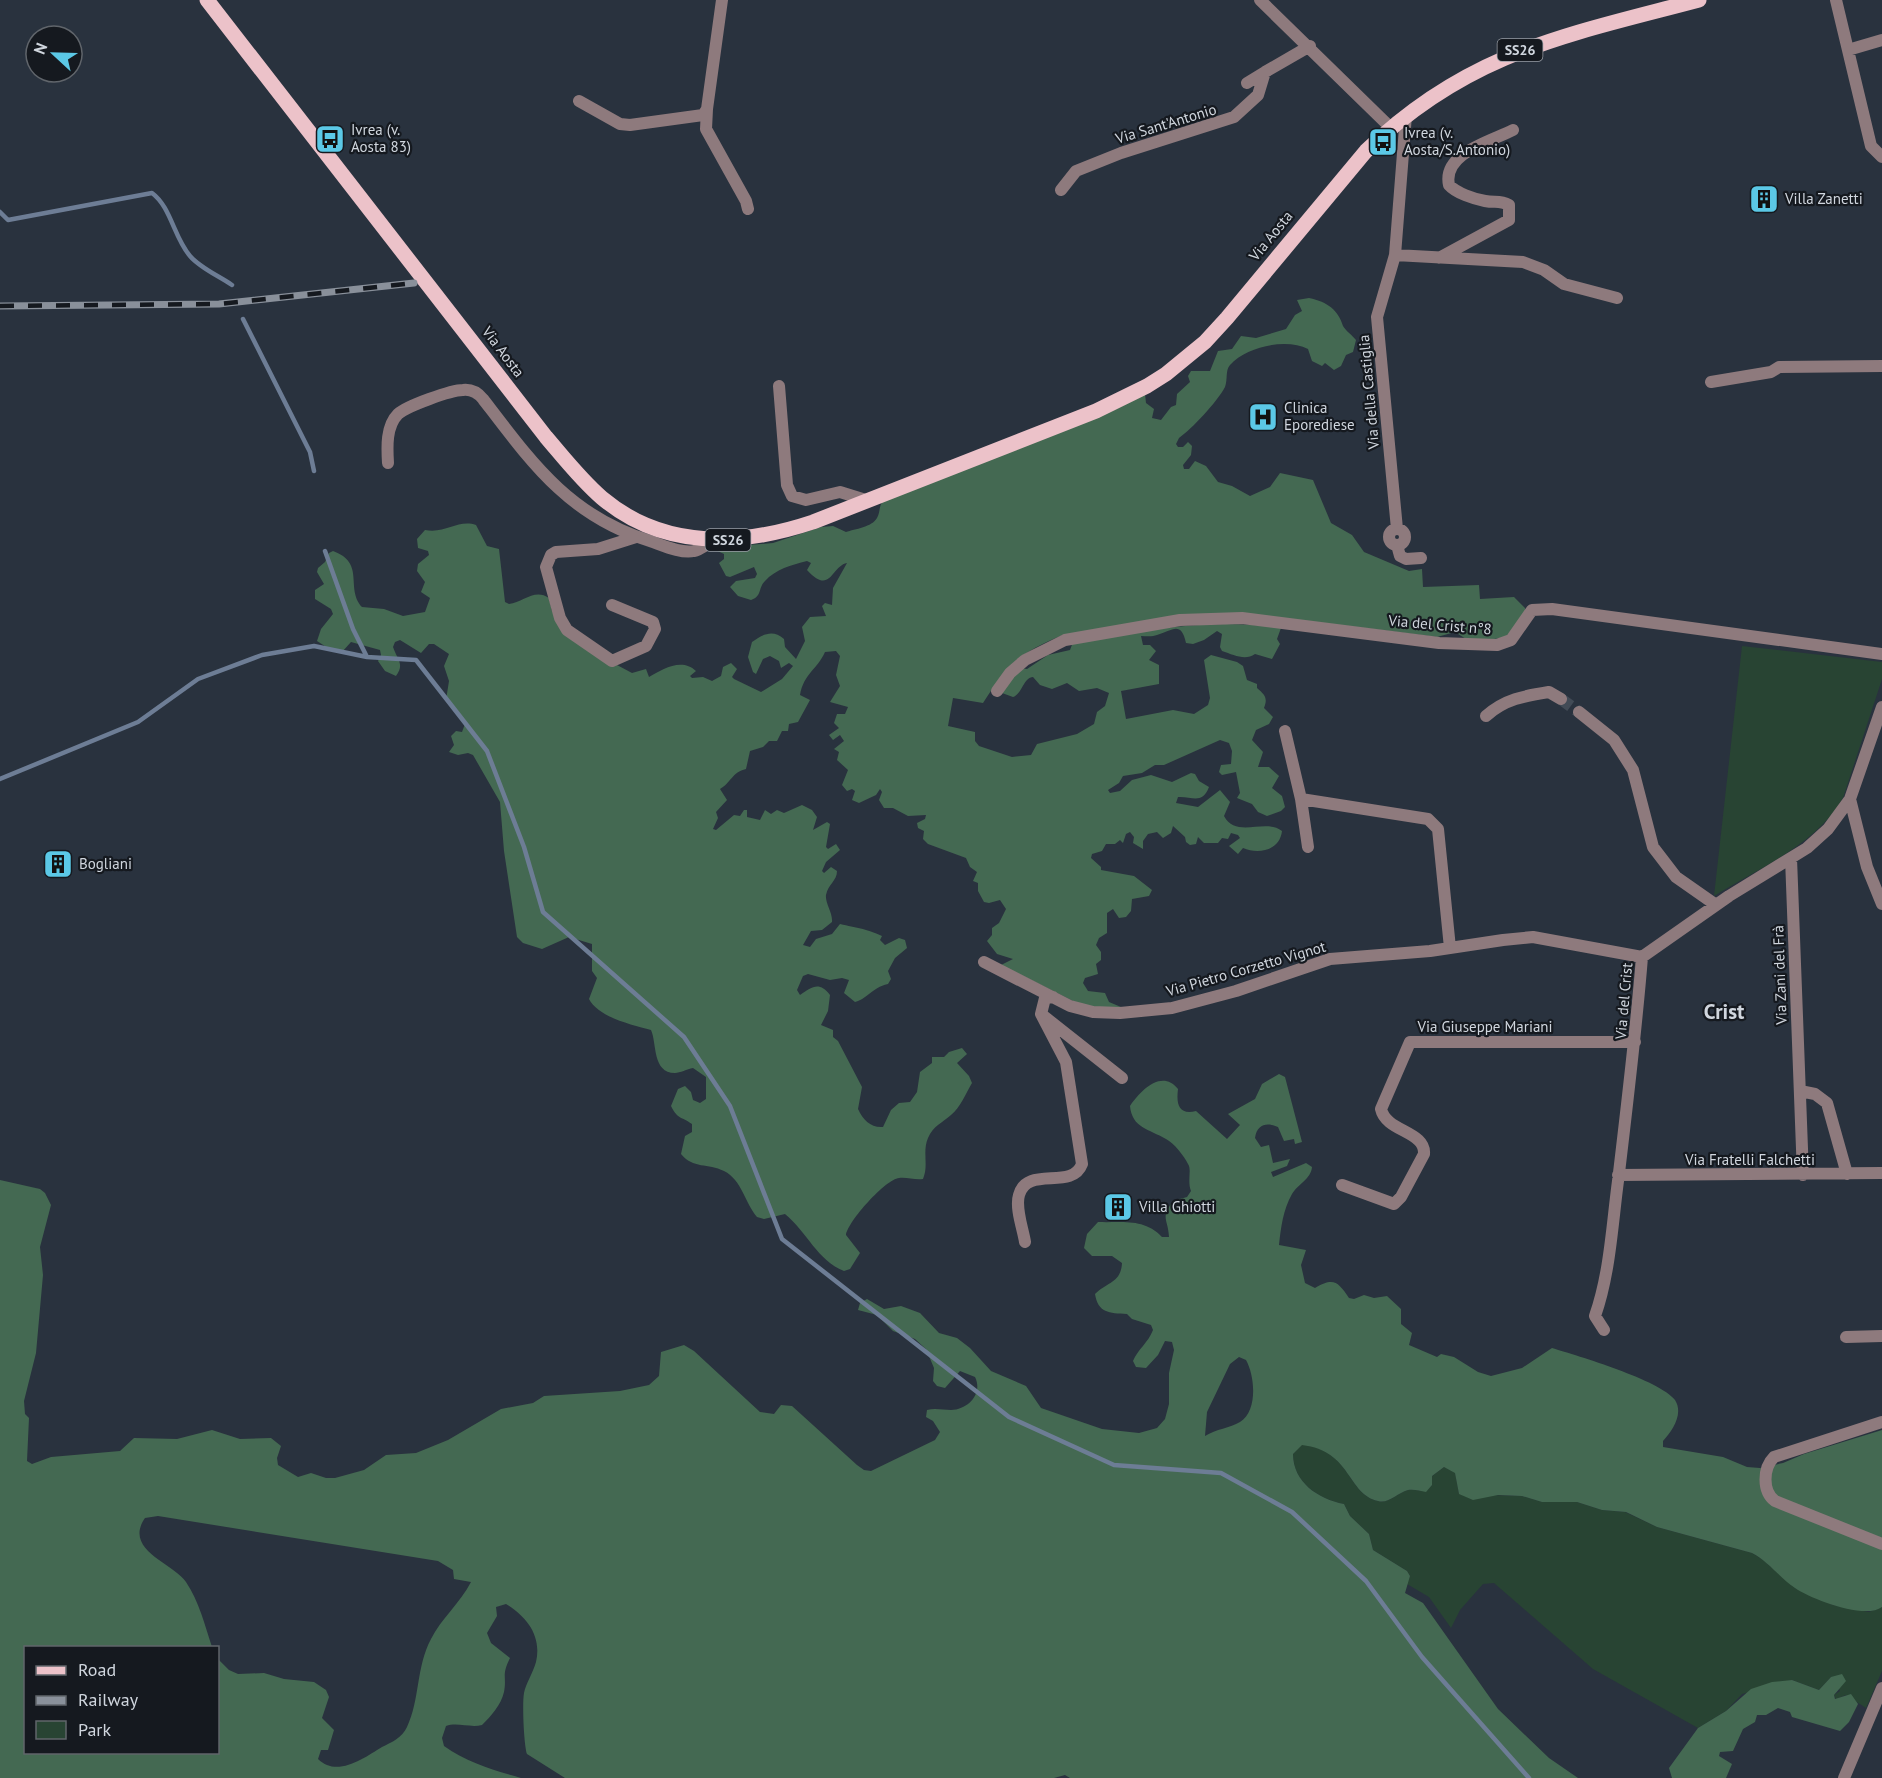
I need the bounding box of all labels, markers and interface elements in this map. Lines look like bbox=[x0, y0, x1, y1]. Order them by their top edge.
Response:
north arrow bbox=[24, 24, 84, 84]
road number: SS26 bbox=[1498, 39, 1543, 61]
text: N bbox=[29, 40, 51, 57]
street label: Via Sant'Antonio bbox=[1112, 99, 1219, 148]
place label: Ivrea (v. Aosta 83) bbox=[351, 120, 411, 156]
bus stop icon: Ivrea (v. Aosta 83) bbox=[314, 123, 346, 155]
place label: Ivrea (v. Aosta/S.Antonio) bbox=[1404, 123, 1510, 159]
bus stop icon: Ivrea (v. Aosta/S.Antonio) bbox=[1367, 126, 1399, 158]
building icon: Villa Zanetti bbox=[1748, 183, 1780, 215]
place label: Villa Zanetti bbox=[1784, 189, 1863, 208]
street label: Via Aosta bbox=[1244, 207, 1297, 265]
street label: Via Aosta bbox=[477, 322, 529, 381]
street label: Via della Castiglia bbox=[1354, 334, 1383, 451]
place label: Clinica Eporediese bbox=[1284, 398, 1355, 434]
hospital icon: Clinica Eporediese bbox=[1247, 401, 1279, 433]
road number: SS26 bbox=[706, 529, 750, 551]
street label: Via del Crist n°8 bbox=[1387, 610, 1493, 638]
building icon: Bogliani bbox=[42, 848, 74, 880]
place label: Bogliani bbox=[79, 854, 132, 873]
street label: Via Zani del Frà bbox=[1768, 925, 1791, 1026]
street label: Via Pietro Corzetto Vignot bbox=[1163, 937, 1328, 1001]
street label: Via del Crist bbox=[1611, 962, 1636, 1041]
district label: Crist bbox=[1704, 998, 1745, 1025]
street label: Via Giuseppe Mariani bbox=[1416, 1017, 1553, 1036]
street label: Via Fratelli Falchetti bbox=[1684, 1150, 1815, 1169]
building icon: Villa Ghiotti bbox=[1102, 1191, 1134, 1223]
place label: Villa Ghiotti bbox=[1138, 1197, 1215, 1216]
legend bbox=[24, 1646, 219, 1754]
text: Road bbox=[78, 1658, 116, 1681]
text: Railway bbox=[78, 1688, 139, 1711]
text: Park bbox=[78, 1718, 111, 1741]

